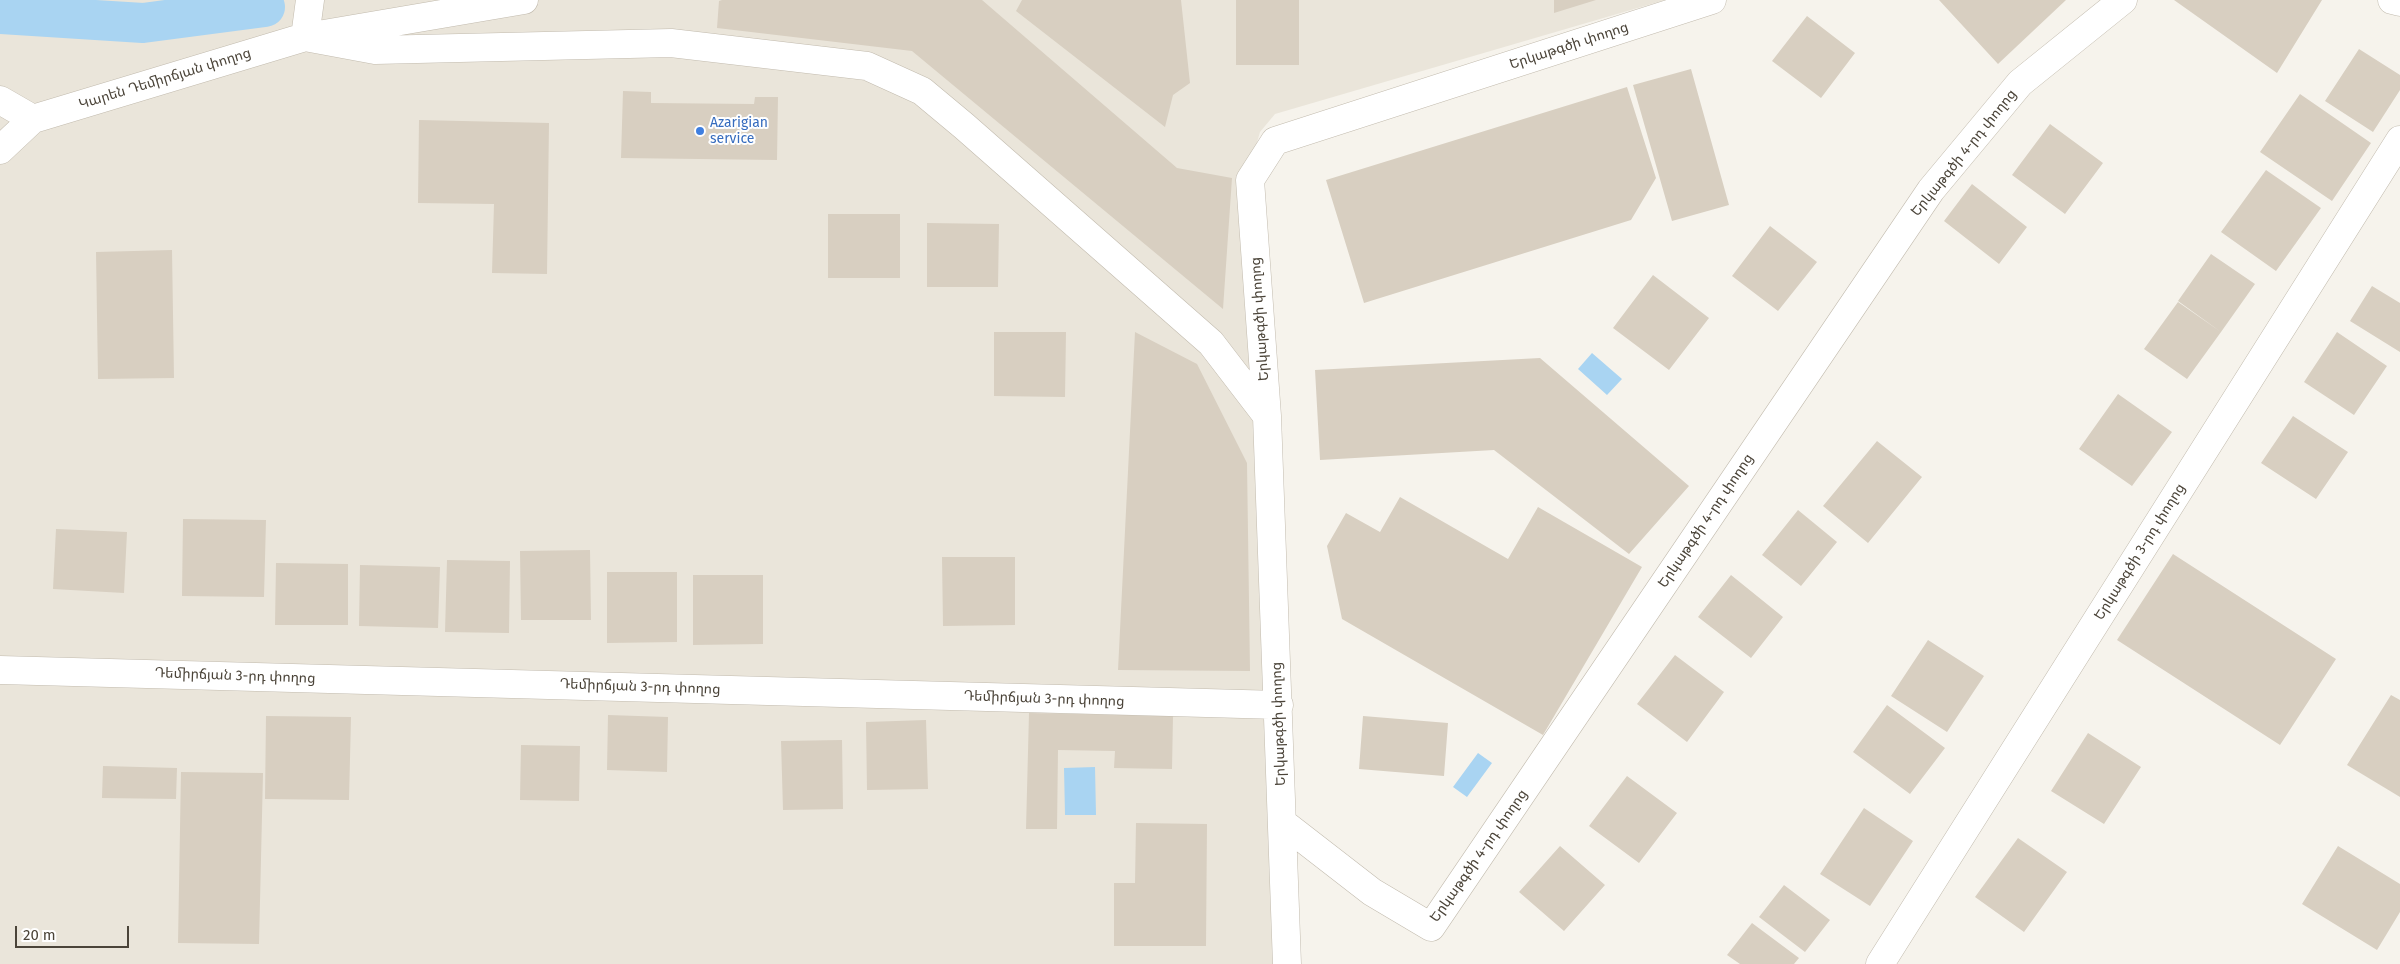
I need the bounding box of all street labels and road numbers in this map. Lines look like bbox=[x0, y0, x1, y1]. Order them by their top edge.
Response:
street label: Երկաթգծի փողոց bbox=[1507, 19, 1631, 73]
street label: Կարեն Դեմիրճյան փողոց bbox=[77, 45, 253, 113]
street label: Երկաթգծի 4-րդ փողոց bbox=[1908, 86, 2020, 220]
street label: Երկաթգծի փողոց bbox=[1247, 257, 1273, 381]
street label: Երկաթգծի 4-րդ փողոց bbox=[1655, 451, 1757, 591]
street label: Երկաթգծի 3-րդ փողոց bbox=[2091, 481, 2189, 623]
street label: Երկաթգծի փողոց bbox=[1268, 662, 1290, 786]
street label: Դեմիրճյան 3-րդ փողոց bbox=[154, 665, 316, 687]
street label: Դեմիրճյան 3-րդ փողոց bbox=[559, 676, 721, 698]
street label: Դեմիրճյան 3-րդ փողոց bbox=[963, 688, 1125, 710]
street label: Երկաթգծի 4-րդ փողոց bbox=[1427, 786, 1531, 926]

